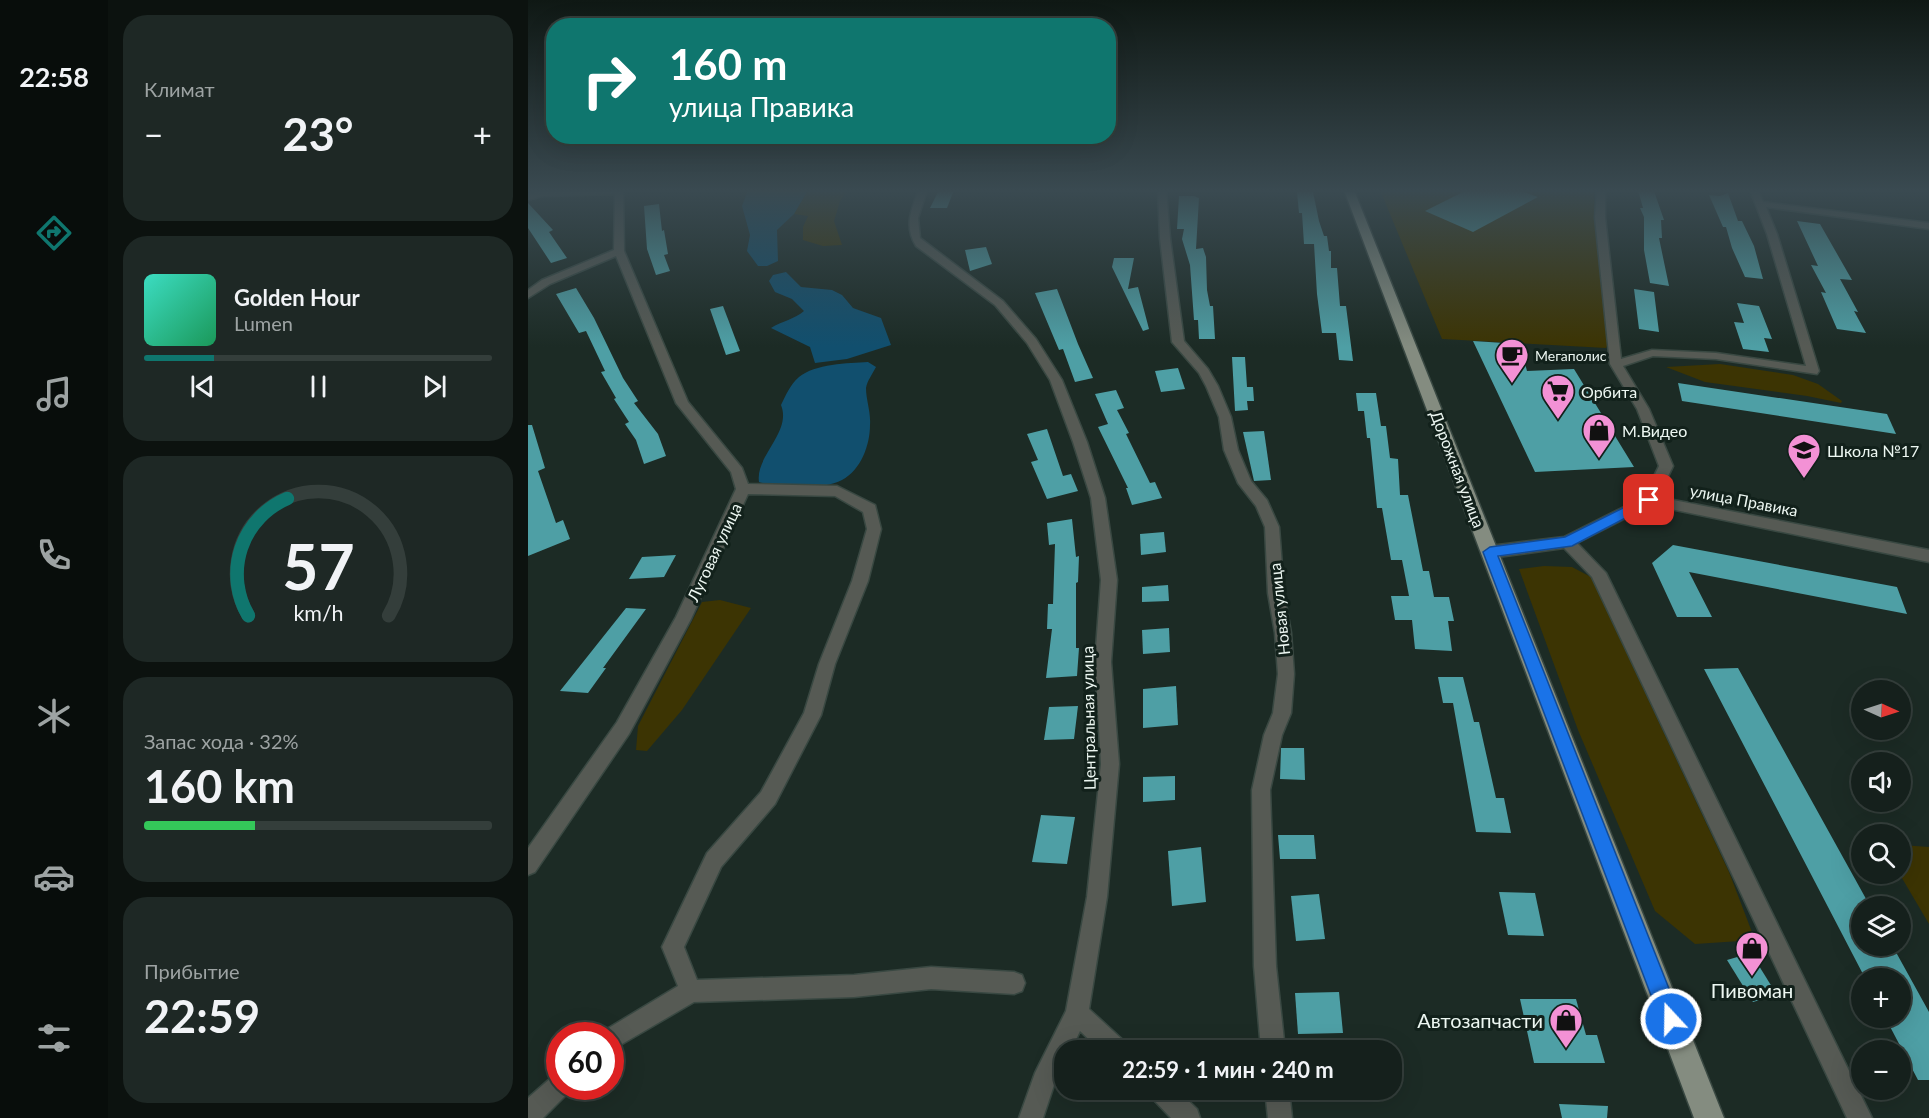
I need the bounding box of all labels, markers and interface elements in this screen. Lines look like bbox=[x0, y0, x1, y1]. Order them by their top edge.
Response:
text: 160 m bbox=[669, 39, 787, 89]
icon: right bbox=[570, 42, 648, 120]
text: 22:58 bbox=[19, 60, 89, 93]
text: Климат bbox=[144, 77, 215, 101]
text: улица Правика bbox=[669, 90, 854, 123]
text: 23° bbox=[283, 107, 353, 161]
text: − bbox=[144, 114, 163, 154]
text: + bbox=[473, 114, 492, 154]
icon: directions bbox=[33, 212, 75, 254]
text: Golden Hour bbox=[234, 284, 360, 311]
text: Lumen bbox=[234, 311, 293, 335]
cafe icon: Мегаполис bbox=[1494, 337, 1530, 384]
place label: Мегаполис bbox=[1535, 347, 1607, 364]
icon: previous bbox=[186, 370, 219, 403]
icon: pause bbox=[302, 370, 335, 403]
icon: next bbox=[418, 370, 451, 403]
icon: music bbox=[33, 373, 75, 415]
supermarket icon: Орбита bbox=[1540, 373, 1576, 420]
place label: Орбита bbox=[1581, 382, 1637, 401]
street label: Дорожная улица bbox=[1427, 408, 1489, 530]
shop icon: М.Видео bbox=[1581, 412, 1617, 459]
place label: М.Видео bbox=[1622, 421, 1687, 440]
school or university icon: Школа №17 bbox=[1786, 432, 1822, 479]
place label: Школа №17 bbox=[1827, 441, 1919, 460]
pin bbox=[1623, 474, 1674, 525]
street label: улица Правика bbox=[1688, 480, 1800, 520]
icon: arrive bbox=[1632, 483, 1665, 516]
street label: Луговая улица bbox=[682, 500, 745, 605]
text: 57 bbox=[282, 528, 354, 603]
icon: phone bbox=[33, 534, 75, 576]
street label: Новая улица bbox=[1265, 562, 1293, 656]
text: km/h bbox=[293, 600, 343, 626]
street label: Центральная улица bbox=[1077, 646, 1099, 790]
north arrow bbox=[1851, 680, 1911, 740]
map controls bbox=[1851, 680, 1911, 1100]
icon: climate bbox=[33, 695, 75, 737]
text: Запас хода · 32% bbox=[144, 729, 299, 753]
button: sound bbox=[1851, 752, 1911, 812]
text: 160 km bbox=[144, 759, 295, 813]
button: search bbox=[1851, 824, 1911, 884]
icon: car bbox=[33, 856, 75, 898]
button: layers bbox=[1851, 896, 1911, 956]
shop icon: Пивоман bbox=[1734, 930, 1770, 977]
text: Прибытие bbox=[144, 959, 240, 983]
button: + bbox=[1851, 968, 1911, 1028]
place label: Пивоман bbox=[1711, 978, 1793, 1002]
position arrow bbox=[1639, 987, 1703, 1051]
text: 22:59 bbox=[144, 989, 260, 1043]
shop icon: Автозапчасти bbox=[1548, 1002, 1584, 1049]
place label: Автозапчасти bbox=[1417, 1008, 1543, 1032]
icon: filters bbox=[33, 1017, 75, 1059]
speed limit sign: 60 bbox=[546, 1022, 624, 1100]
button: − bbox=[1851, 1040, 1911, 1100]
text: 22:59 · 1 мин · 240 m bbox=[1122, 1056, 1334, 1083]

